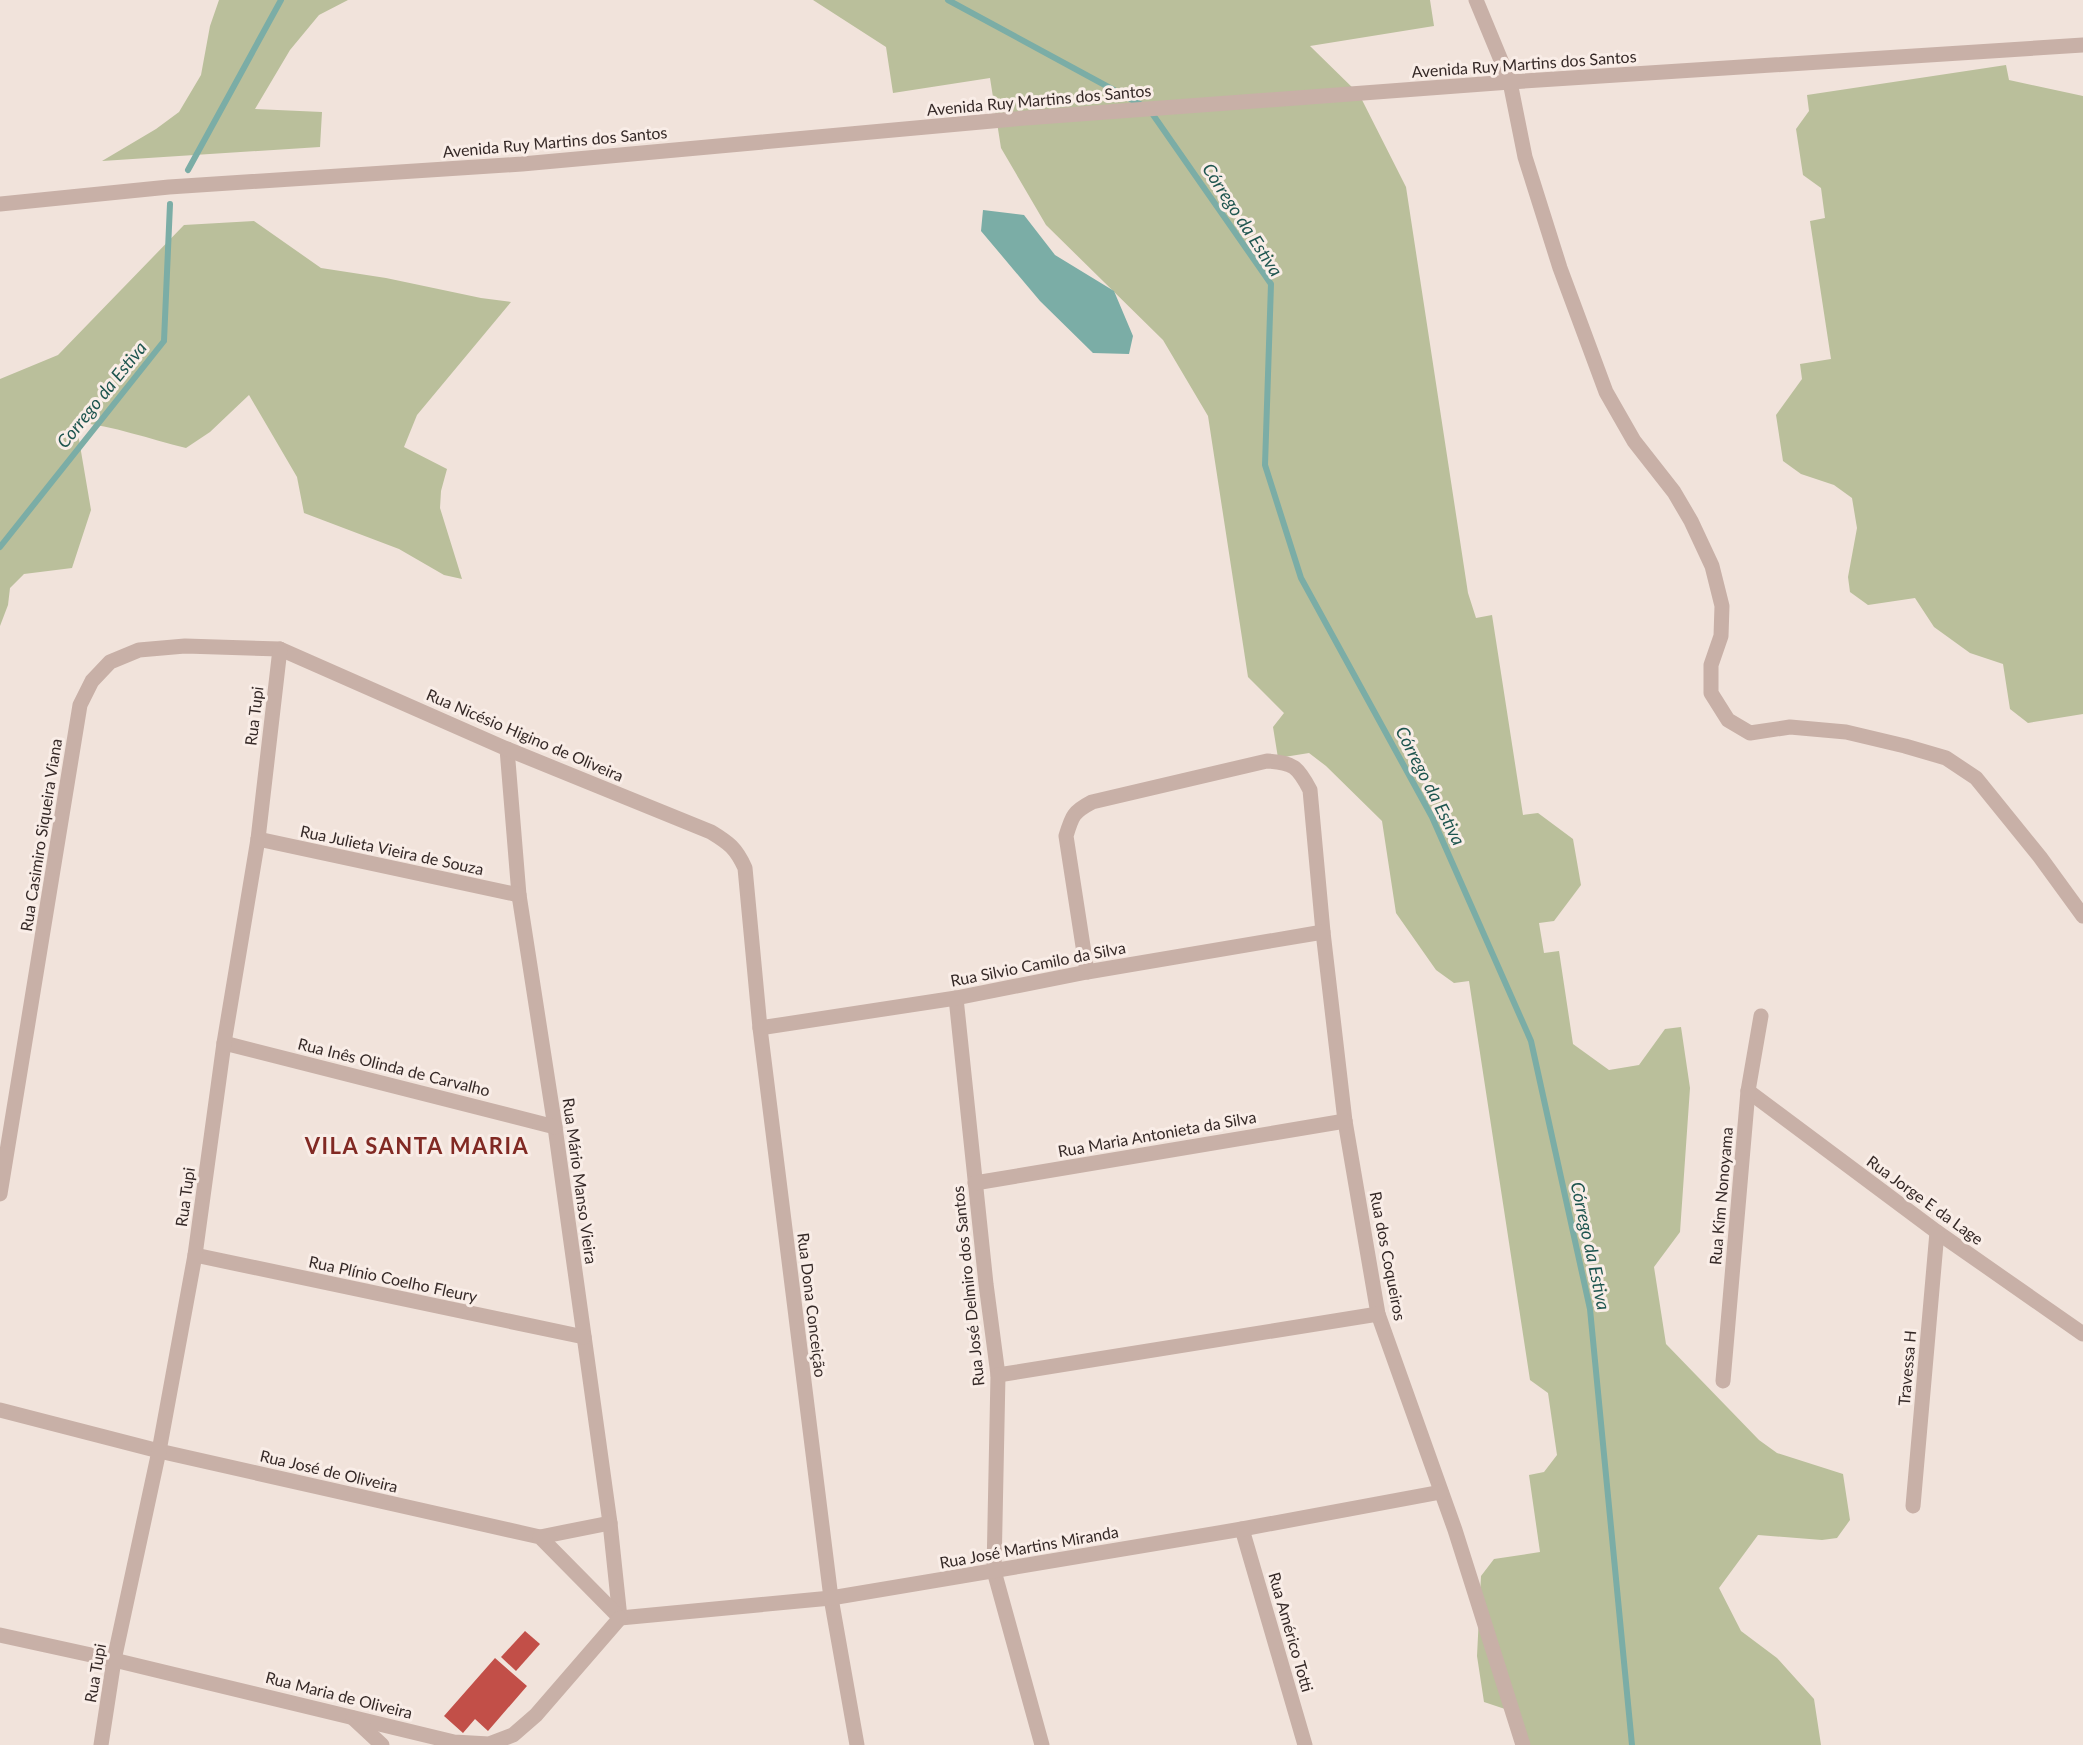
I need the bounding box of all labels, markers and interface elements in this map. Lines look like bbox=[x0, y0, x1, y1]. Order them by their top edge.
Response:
street label: Avenida Ruy Martins dos Santos bbox=[1411, 46, 1637, 81]
street label: Avenida Ruy Martins dos Santos bbox=[926, 80, 1152, 119]
street label: Avenida Ruy Martins dos Santos bbox=[442, 122, 668, 161]
water label: Córrego da Estiva bbox=[1198, 159, 1288, 280]
water label: Corrego da Estiva bbox=[52, 337, 151, 452]
street label: Rua Nicésio Higino de Oliveira bbox=[424, 684, 627, 785]
street label: Rua Tupi bbox=[240, 685, 267, 747]
water label: Córrego da Estiva bbox=[1391, 722, 1470, 849]
street label: Rua Casimiro Siqueira Viana bbox=[16, 737, 65, 933]
street label: Rua Julieta Vieira de Souza bbox=[299, 821, 485, 878]
street label: Rua Silvio Camilo da Silva bbox=[949, 937, 1127, 990]
street label: Rua Inês Olinda de Carvalho bbox=[296, 1033, 492, 1100]
street label: Rua Mário Manso Vieira bbox=[559, 1097, 602, 1265]
street label: Rua Maria Antonieta da Silva bbox=[1056, 1107, 1258, 1160]
street label: Rua Kim Nonoyama bbox=[1705, 1126, 1736, 1266]
district label: VILA SANTA MARIA bbox=[304, 1132, 529, 1159]
street label: Rua Jorge E da Lage bbox=[1863, 1151, 1987, 1248]
street label: Rua Tupi bbox=[171, 1166, 198, 1228]
water label: Córrego da Estiva bbox=[1567, 1180, 1615, 1312]
street label: Rua José Delmiro dos Santos bbox=[948, 1185, 987, 1387]
street label: Rua dos Coqueiros bbox=[1367, 1190, 1410, 1322]
street label: Rua Dona Conceição bbox=[794, 1231, 831, 1378]
street label: Rua Plínio Coelho Fleury bbox=[307, 1251, 480, 1306]
street label: Travessa H bbox=[1894, 1329, 1919, 1407]
street label: Rua José de Oliveira bbox=[258, 1445, 400, 1496]
street label: Rua José Martins Miranda bbox=[938, 1521, 1120, 1572]
street label: Rua Américo Totti bbox=[1265, 1570, 1318, 1694]
street label: Rua Tupi bbox=[80, 1642, 109, 1704]
street label: Rua Maria de Oliveira bbox=[264, 1667, 415, 1722]

